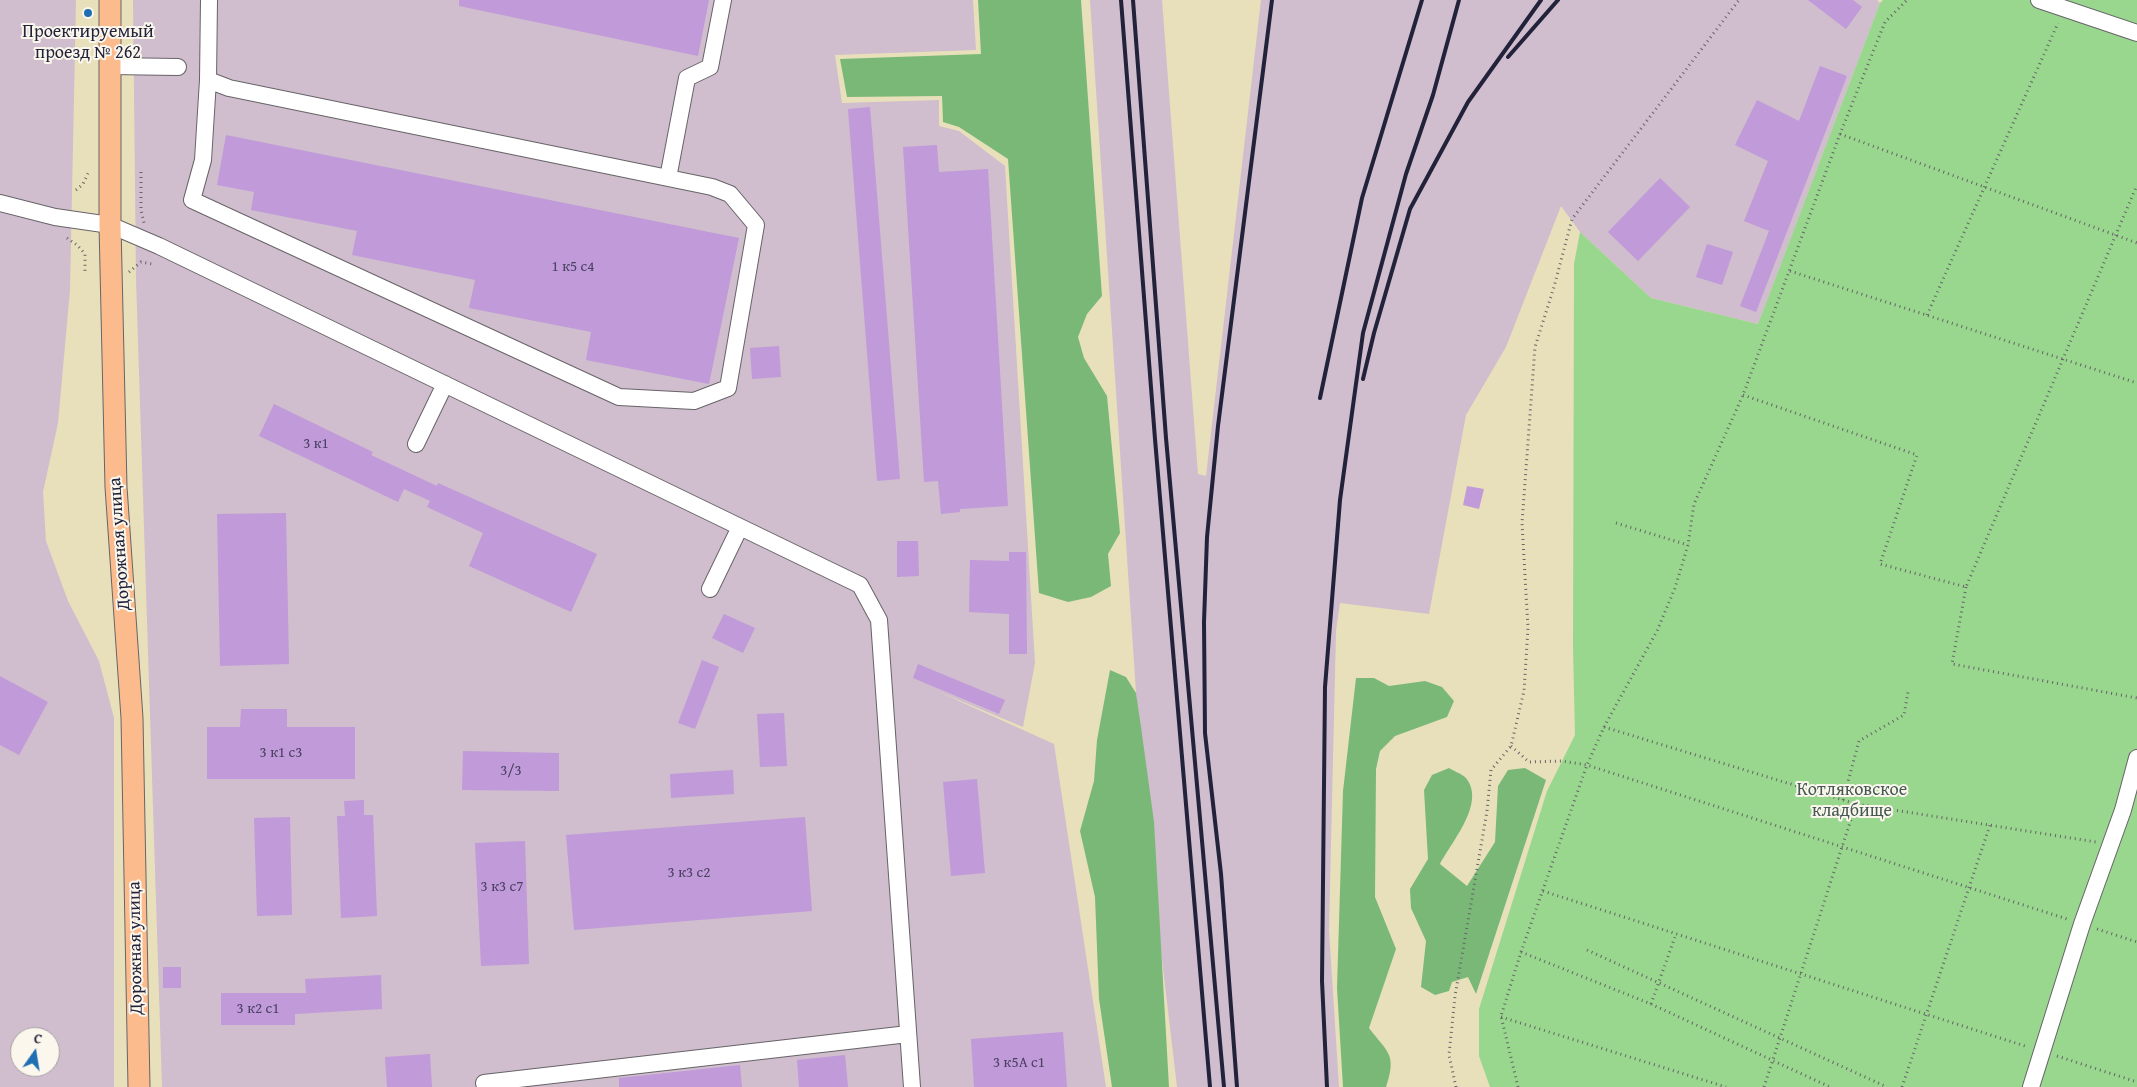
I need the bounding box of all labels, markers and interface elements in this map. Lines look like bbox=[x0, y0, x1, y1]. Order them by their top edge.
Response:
marker: Проектируемый проезд № 262 bbox=[82, 7, 94, 19]
place label: Проектируемый проезд № 262 bbox=[22, 21, 154, 64]
house number: 1 к5 с4 bbox=[552, 258, 594, 276]
house number: 3 к1 bbox=[303, 435, 329, 453]
street label: Дорожная улица bbox=[105, 477, 135, 611]
house number: 3 к1 с3 bbox=[260, 744, 302, 762]
house number: 3/3 bbox=[500, 762, 522, 780]
park label: Котляковское кладбище bbox=[1797, 779, 1907, 822]
house number: 3 к3 с2 bbox=[668, 864, 710, 882]
house number: 3 к3 с7 bbox=[481, 878, 523, 896]
street label: Дорожная улица bbox=[124, 881, 148, 1015]
house number: 3 к2 с1 bbox=[237, 1000, 279, 1018]
north arrow bbox=[10, 1027, 60, 1077]
text: С bbox=[32, 1028, 44, 1049]
house number: 3 к5А с1 bbox=[993, 1054, 1045, 1072]

